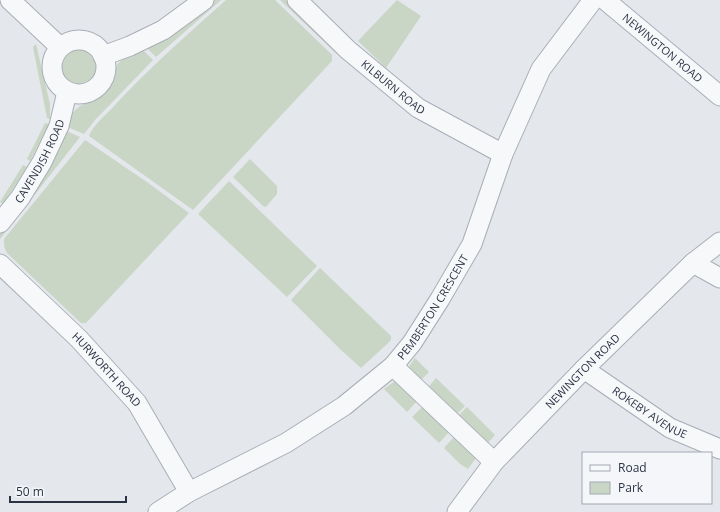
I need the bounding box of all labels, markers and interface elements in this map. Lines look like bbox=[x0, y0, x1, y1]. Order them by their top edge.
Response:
street label: NEWINGTON ROAD bbox=[620, 10, 706, 86]
street label: KILBURN ROAD bbox=[358, 56, 428, 118]
street label: CAVENDISH ROAD bbox=[11, 118, 67, 206]
street label: PEMBERTON CRESCENT bbox=[394, 252, 471, 362]
street label: HURWORTH ROAD bbox=[69, 328, 145, 410]
street label: NEWINGTON ROAD bbox=[542, 330, 623, 412]
street label: ROKEBY AVENUE bbox=[610, 383, 690, 441]
legend bbox=[582, 452, 712, 504]
text: Road bbox=[618, 459, 647, 476]
scale bar bbox=[10, 478, 126, 504]
text: Park bbox=[618, 479, 644, 496]
text: 50 m bbox=[16, 483, 44, 500]

